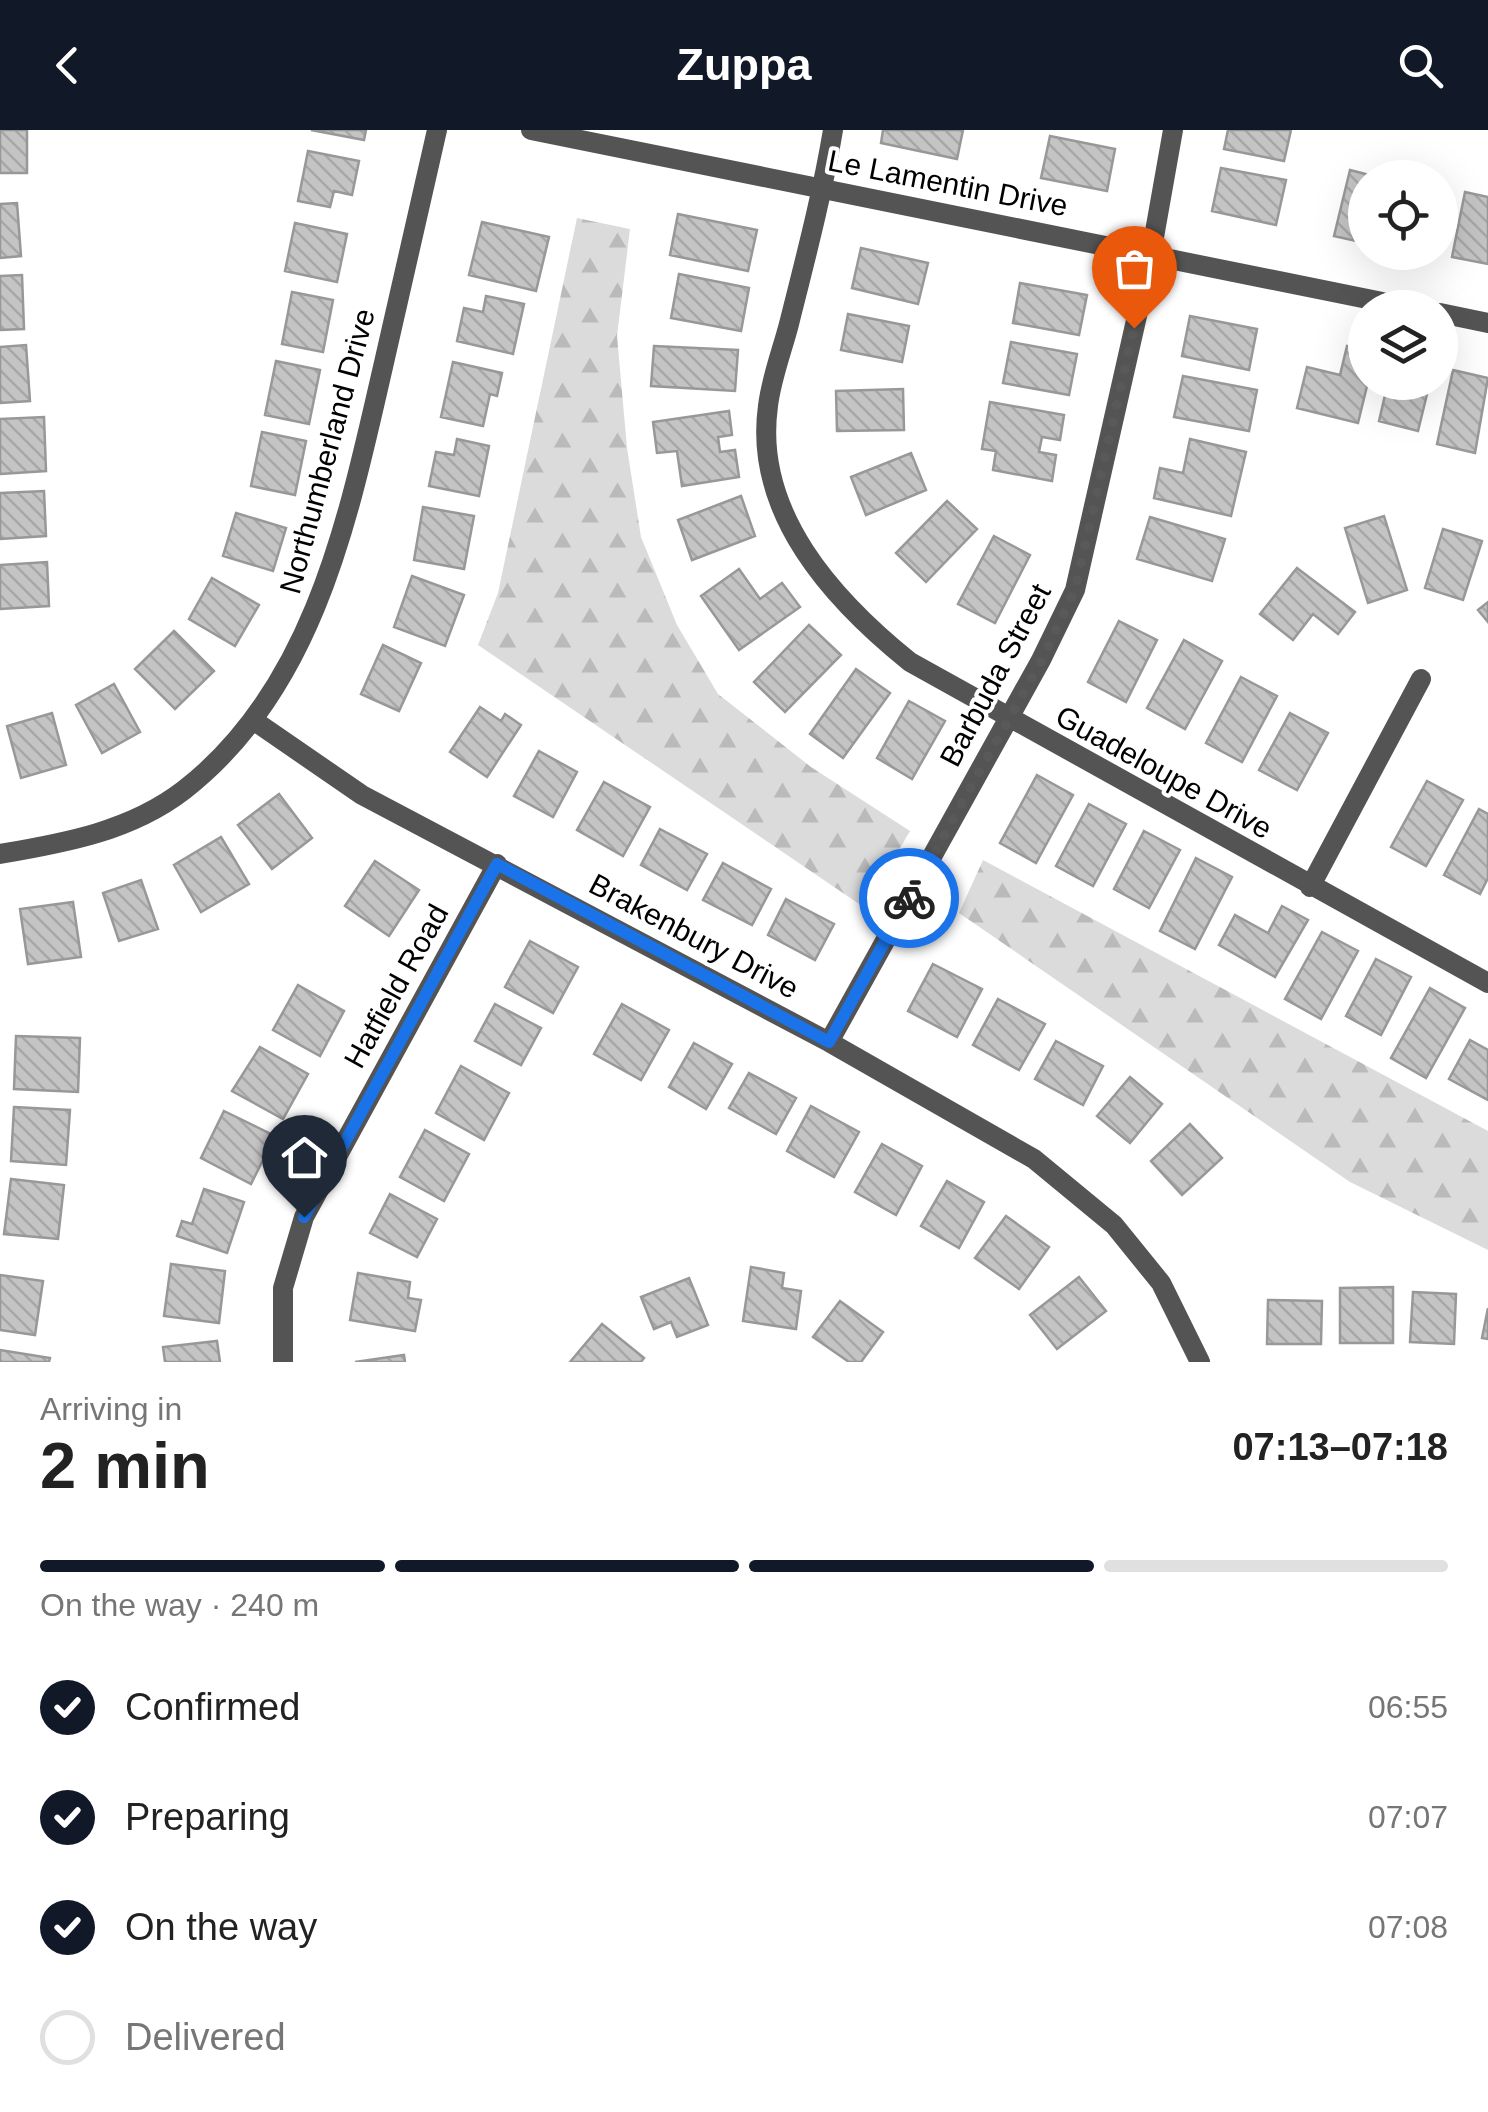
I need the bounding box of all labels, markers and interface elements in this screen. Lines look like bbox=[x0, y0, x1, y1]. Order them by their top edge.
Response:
icon: back bbox=[40, 38, 95, 93]
icon: search bbox=[1393, 38, 1448, 93]
text: Zuppa bbox=[677, 39, 811, 90]
street label: Le Lamentin Drive bbox=[825, 144, 1071, 222]
map controls bbox=[1348, 160, 1458, 400]
button: locate bbox=[1348, 160, 1458, 270]
pin bbox=[1092, 226, 1177, 329]
icon: bag bbox=[1107, 241, 1162, 296]
button: layers bbox=[1348, 290, 1458, 400]
street label: Northumberland Drive bbox=[273, 305, 381, 597]
street label: Barbuda Street bbox=[933, 578, 1057, 772]
street label: Guadeloupe Drive bbox=[1050, 699, 1278, 845]
courier bbox=[859, 848, 959, 948]
street label: Brakenbury Drive bbox=[584, 867, 804, 1005]
icon: bike bbox=[882, 871, 937, 926]
street label: Hatfield Road bbox=[338, 899, 454, 1073]
pin bbox=[262, 1115, 347, 1218]
icon: home bbox=[277, 1130, 332, 1185]
text: Arriving in bbox=[40, 1391, 182, 1427]
text: 07:13–07:18 bbox=[1232, 1426, 1448, 1468]
text: 2 min bbox=[40, 1429, 210, 1502]
text: On the way · 240 m bbox=[40, 1587, 319, 1623]
icon: check bbox=[40, 1680, 95, 1735]
text: Confirmed bbox=[125, 1686, 300, 1728]
text: 06:55 bbox=[1368, 1689, 1448, 1725]
icon: check bbox=[40, 1790, 95, 1845]
text: Preparing bbox=[125, 1796, 290, 1838]
text: 07:07 bbox=[1368, 1799, 1448, 1835]
icon: check bbox=[40, 1900, 95, 1955]
text: On the way bbox=[125, 1906, 317, 1948]
text: 07:08 bbox=[1368, 1909, 1448, 1945]
text: Delivered bbox=[125, 2016, 286, 2058]

